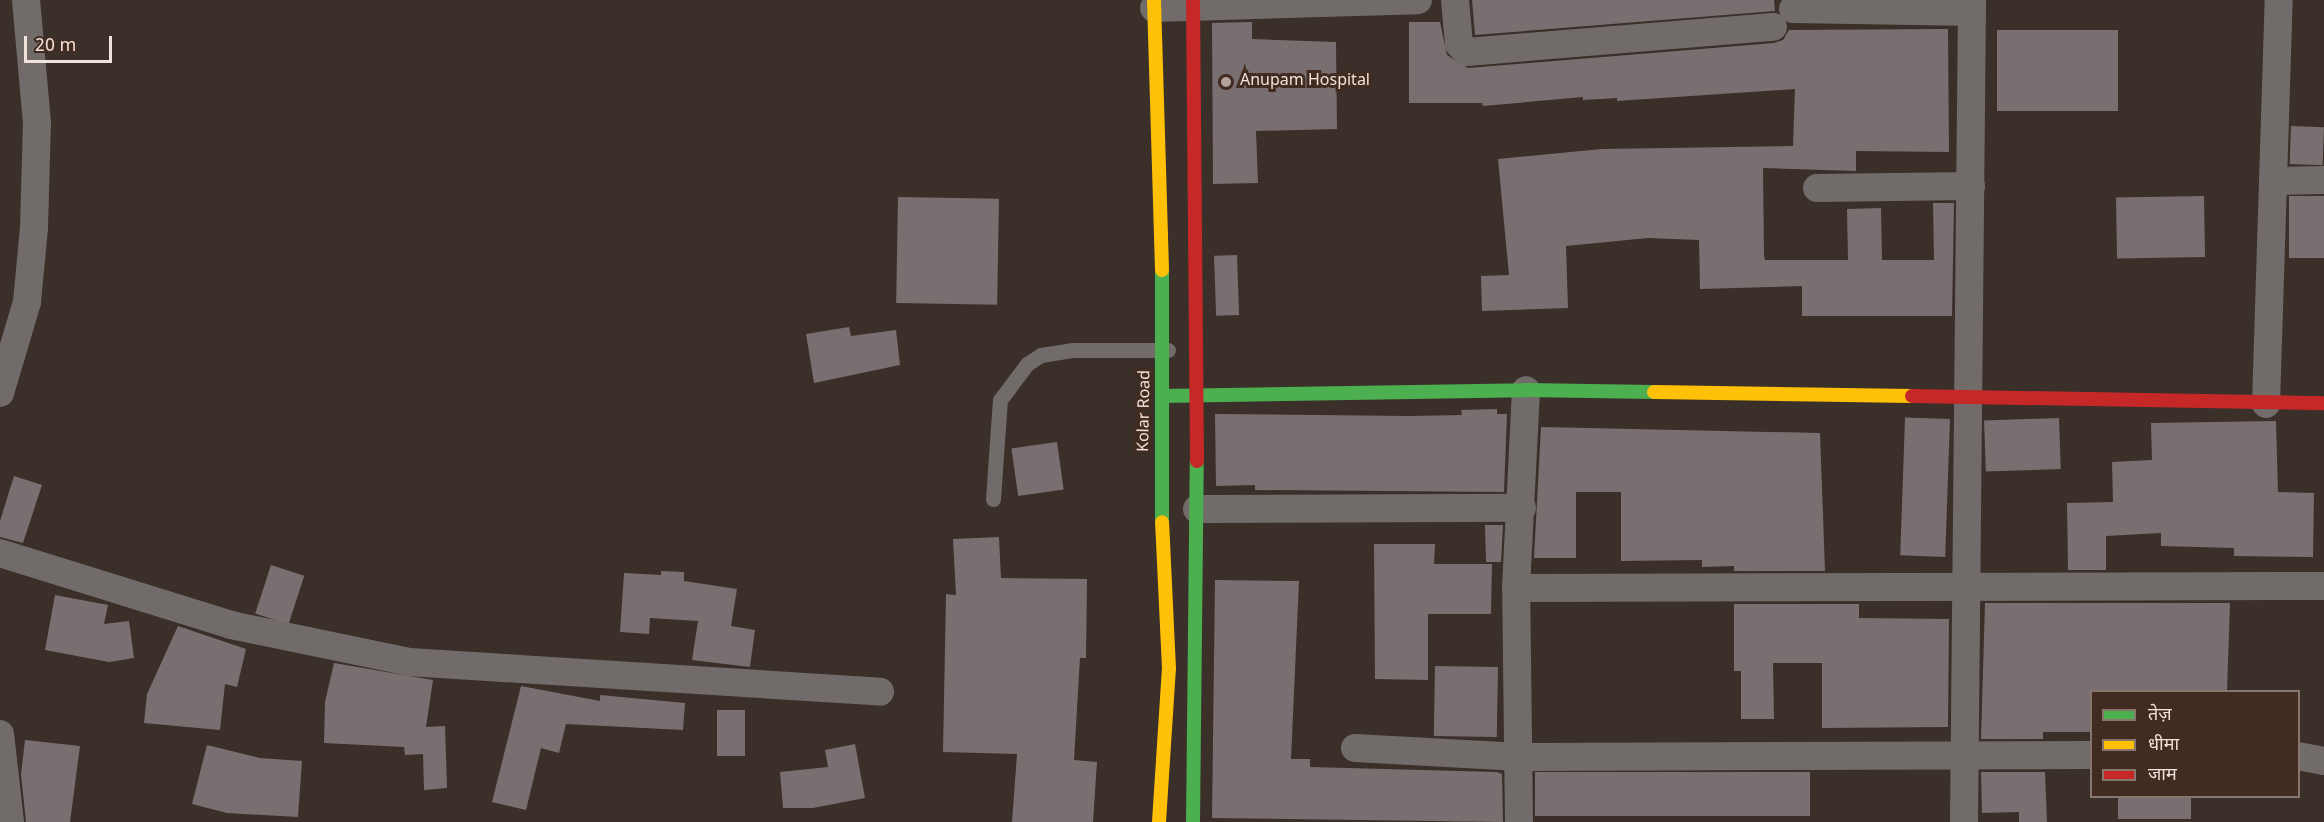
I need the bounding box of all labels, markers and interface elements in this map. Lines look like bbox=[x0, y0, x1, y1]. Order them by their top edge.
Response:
scale bar bbox=[27, 24, 116, 62]
text: 20 m bbox=[35, 35, 76, 58]
place label: Anupam Hospital bbox=[1240, 72, 1370, 92]
marker: Anupam Hospital bbox=[1217, 73, 1235, 91]
street label: Kolar Road bbox=[1136, 370, 1156, 452]
legend bbox=[2090, 690, 2300, 798]
text: तेज़ bbox=[2148, 704, 2172, 727]
text: धीमा bbox=[2148, 734, 2179, 757]
text: जाम bbox=[2148, 764, 2177, 787]

